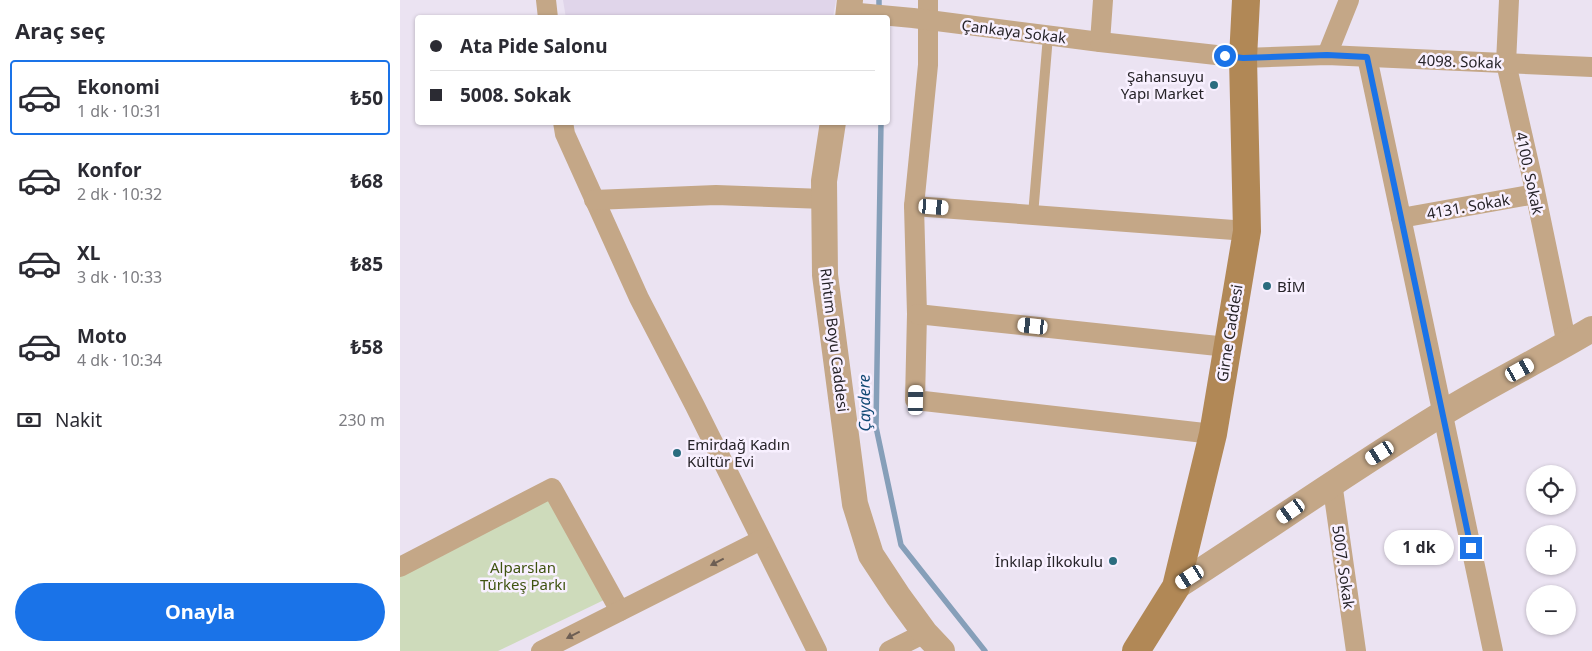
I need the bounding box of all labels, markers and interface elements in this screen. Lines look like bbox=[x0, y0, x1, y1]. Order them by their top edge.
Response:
text: Araç seç bbox=[15, 15, 105, 45]
street label: Çankaya Sokak bbox=[961, 15, 1067, 47]
text: Ata Pide Salonu bbox=[460, 33, 608, 59]
route start bbox=[1214, 45, 1236, 67]
street label: 4098. Sokak bbox=[1418, 50, 1502, 72]
place label: Şahansuyu Yapı Market bbox=[1121, 66, 1205, 103]
text: Ekonomi bbox=[77, 74, 160, 100]
icon: car bbox=[17, 75, 62, 120]
marker: Şahansuyu Yapı Market bbox=[1208, 79, 1220, 91]
text: 5008. Sokak bbox=[460, 82, 571, 108]
text: ₺50 bbox=[350, 85, 383, 111]
text: 1 dk · 10:31 bbox=[77, 100, 162, 122]
street label: 4100. Sokak bbox=[1511, 130, 1549, 216]
text: Konfor bbox=[77, 157, 142, 183]
icon: car bbox=[17, 158, 62, 203]
text: ₺68 bbox=[350, 168, 383, 194]
text: 2 dk · 10:32 bbox=[77, 183, 162, 205]
street label: 4131. Sokak bbox=[1425, 189, 1511, 223]
car bbox=[918, 198, 949, 216]
text: XL bbox=[77, 240, 100, 266]
icon: car bbox=[17, 241, 62, 286]
text: ₺85 bbox=[350, 251, 383, 277]
text: 3 dk · 10:33 bbox=[77, 266, 162, 288]
street label: Rıhtım Boyu Caddesi bbox=[816, 267, 854, 413]
place label: BİM bbox=[1277, 276, 1305, 296]
marker: BİM bbox=[1261, 280, 1273, 292]
street label: Girne Caddesi bbox=[1211, 283, 1247, 383]
car bbox=[1017, 317, 1048, 335]
text: Moto bbox=[77, 323, 127, 349]
icon: car bbox=[17, 324, 62, 369]
text: ₺58 bbox=[350, 334, 383, 360]
text: 4 dk · 10:34 bbox=[77, 349, 162, 371]
car bbox=[1503, 356, 1536, 384]
water label: Çaydere bbox=[853, 374, 875, 432]
car bbox=[908, 385, 923, 415]
icon: cash bbox=[15, 406, 43, 434]
text: Nakit bbox=[55, 407, 102, 433]
text: 230 m bbox=[338, 409, 385, 431]
place label: Emirdağ Kadın Kültür Evi bbox=[687, 434, 790, 471]
car bbox=[1363, 439, 1396, 467]
marker: Emirdağ Kadın Kültür Evi bbox=[671, 447, 683, 459]
map controls bbox=[1526, 465, 1576, 635]
button: locate bbox=[1526, 465, 1576, 515]
car bbox=[1274, 496, 1307, 526]
street label: 5007. Sokak bbox=[1328, 524, 1360, 610]
button: + bbox=[1526, 525, 1576, 575]
callout: 1 dk bbox=[1384, 530, 1454, 566]
text: 1 dk bbox=[1402, 536, 1436, 558]
route end bbox=[1460, 537, 1482, 559]
place label: İnkılap İlkokulu bbox=[995, 551, 1103, 571]
marker: İnkılap İlkokulu bbox=[1107, 555, 1119, 567]
park label: Alparslan Türkeş Parkı bbox=[480, 557, 566, 594]
one-way arrow bbox=[710, 558, 725, 566]
car bbox=[1173, 563, 1206, 591]
button: Onayla bbox=[15, 583, 385, 641]
button: − bbox=[1526, 585, 1576, 635]
one-way arrow bbox=[565, 631, 580, 639]

